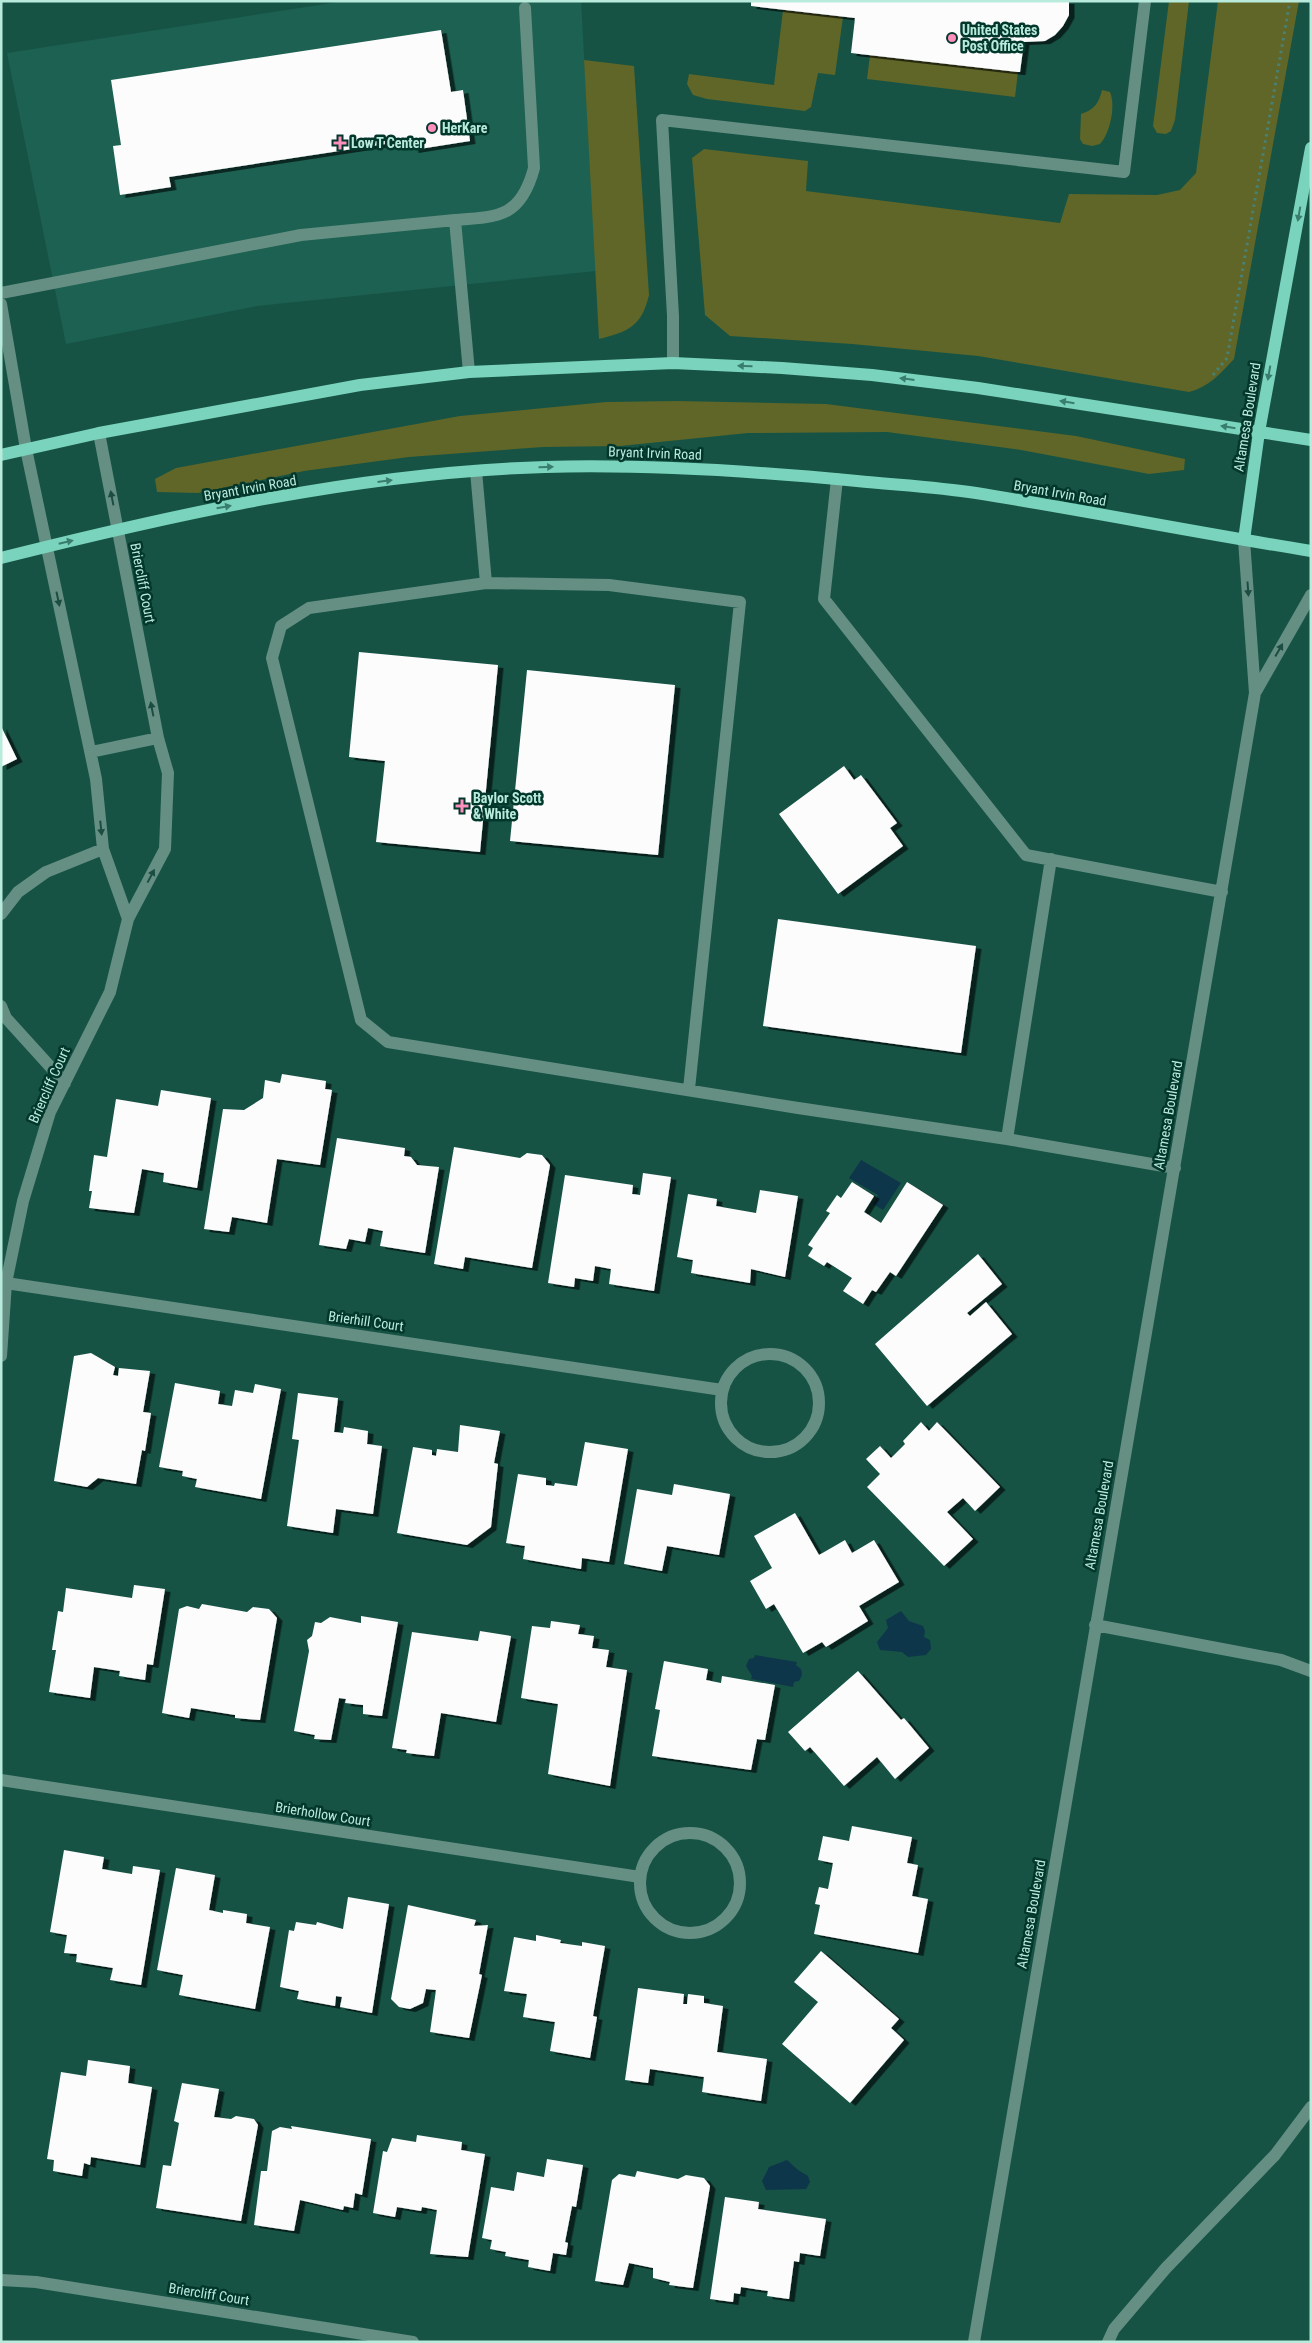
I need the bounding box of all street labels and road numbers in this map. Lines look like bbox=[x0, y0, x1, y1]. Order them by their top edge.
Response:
street label: Altamesa Boulevard bbox=[1230, 361, 1264, 473]
street label: Bryant Irvin Road bbox=[608, 443, 702, 463]
street label: Bryant Irvin Road bbox=[202, 472, 298, 504]
street label: Bryant Irvin Road bbox=[1012, 477, 1108, 509]
street label: Briercliff Court bbox=[127, 542, 159, 624]
street label: Briercliff Court bbox=[25, 1045, 73, 1125]
street label: Altamesa Boulevard bbox=[1151, 1059, 1185, 1171]
street label: Brierhill Court bbox=[327, 1308, 405, 1334]
street label: Altamesa Boulevard bbox=[1082, 1459, 1116, 1571]
street label: Brierhollow Court bbox=[274, 1799, 372, 1829]
street label: Altamesa Boulevard bbox=[1014, 1858, 1048, 1970]
street label: Briercliff Court bbox=[168, 2280, 250, 2308]

